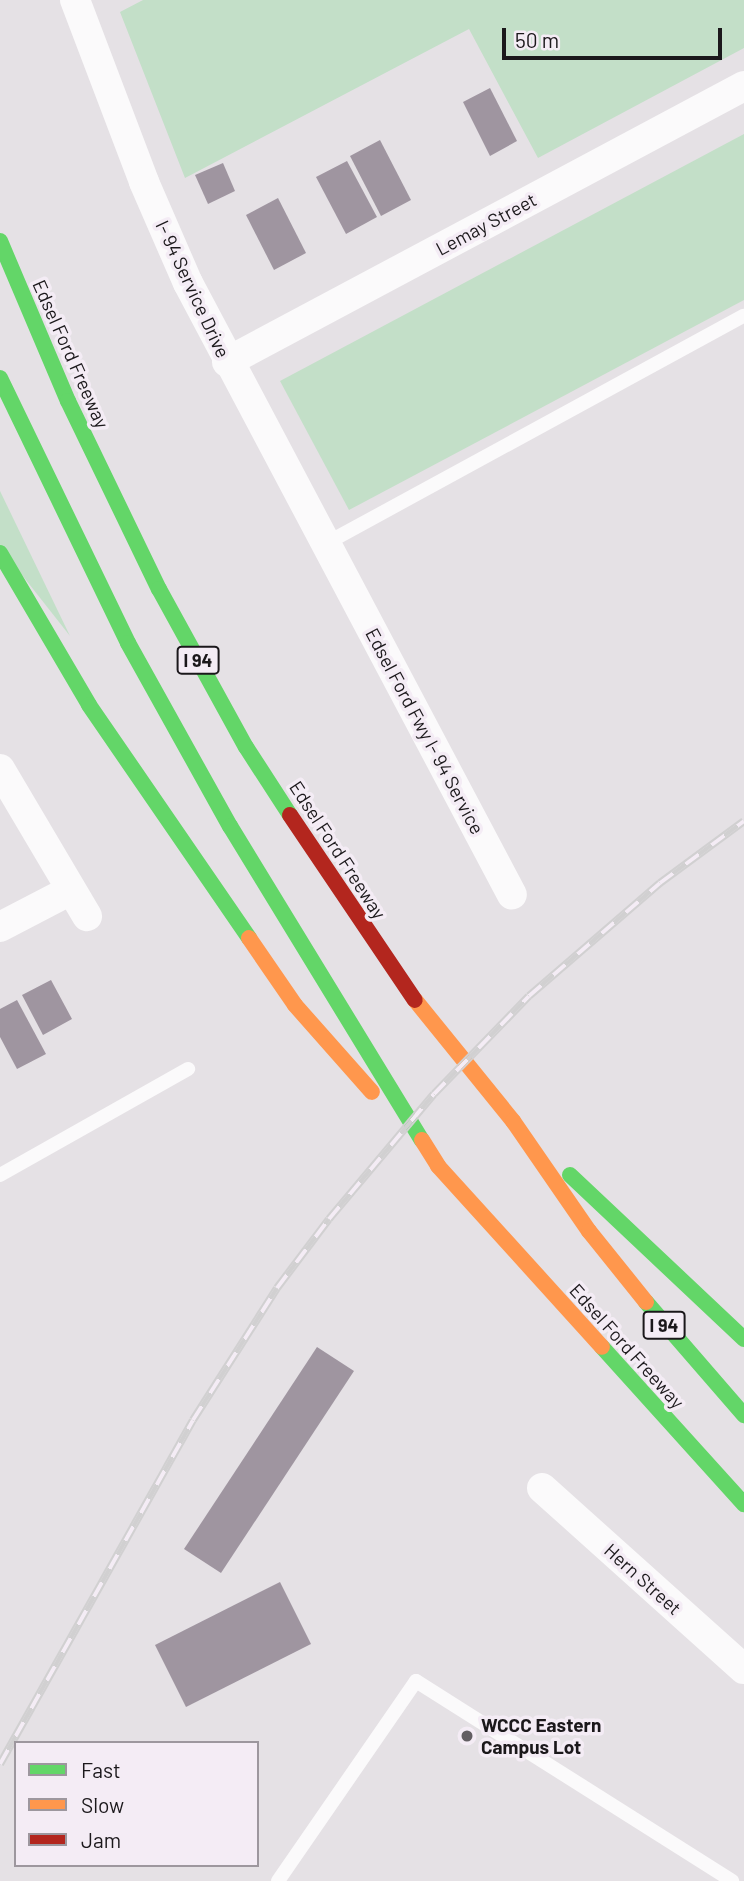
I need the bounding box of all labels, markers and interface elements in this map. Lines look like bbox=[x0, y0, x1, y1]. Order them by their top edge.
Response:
scale bar bbox=[506, 14, 726, 58]
text: 50 m bbox=[515, 27, 559, 52]
street label: Lemay Street bbox=[432, 188, 540, 260]
street label: I- 94 Service Drive bbox=[151, 217, 235, 361]
street label: Edsel Ford Freeway bbox=[28, 276, 114, 432]
street label: Edsel Ford Fwy I- 94 Service bbox=[361, 624, 489, 838]
road number: I 94 bbox=[175, 646, 221, 674]
street label: Edsel Ford Freeway bbox=[285, 777, 391, 923]
street label: Edsel Ford Freeway bbox=[565, 1279, 689, 1413]
road number: I 94 bbox=[641, 1310, 687, 1340]
street label: Hern Street bbox=[600, 1539, 686, 1619]
place label: WCCC Eastern Campus Lot bbox=[481, 1714, 601, 1758]
marker: WCCC Eastern Campus Lot bbox=[459, 1728, 475, 1744]
legend bbox=[14, 1741, 259, 1867]
text: Fast bbox=[81, 1757, 121, 1782]
text: Slow bbox=[81, 1792, 124, 1817]
text: Jam bbox=[81, 1827, 121, 1852]

